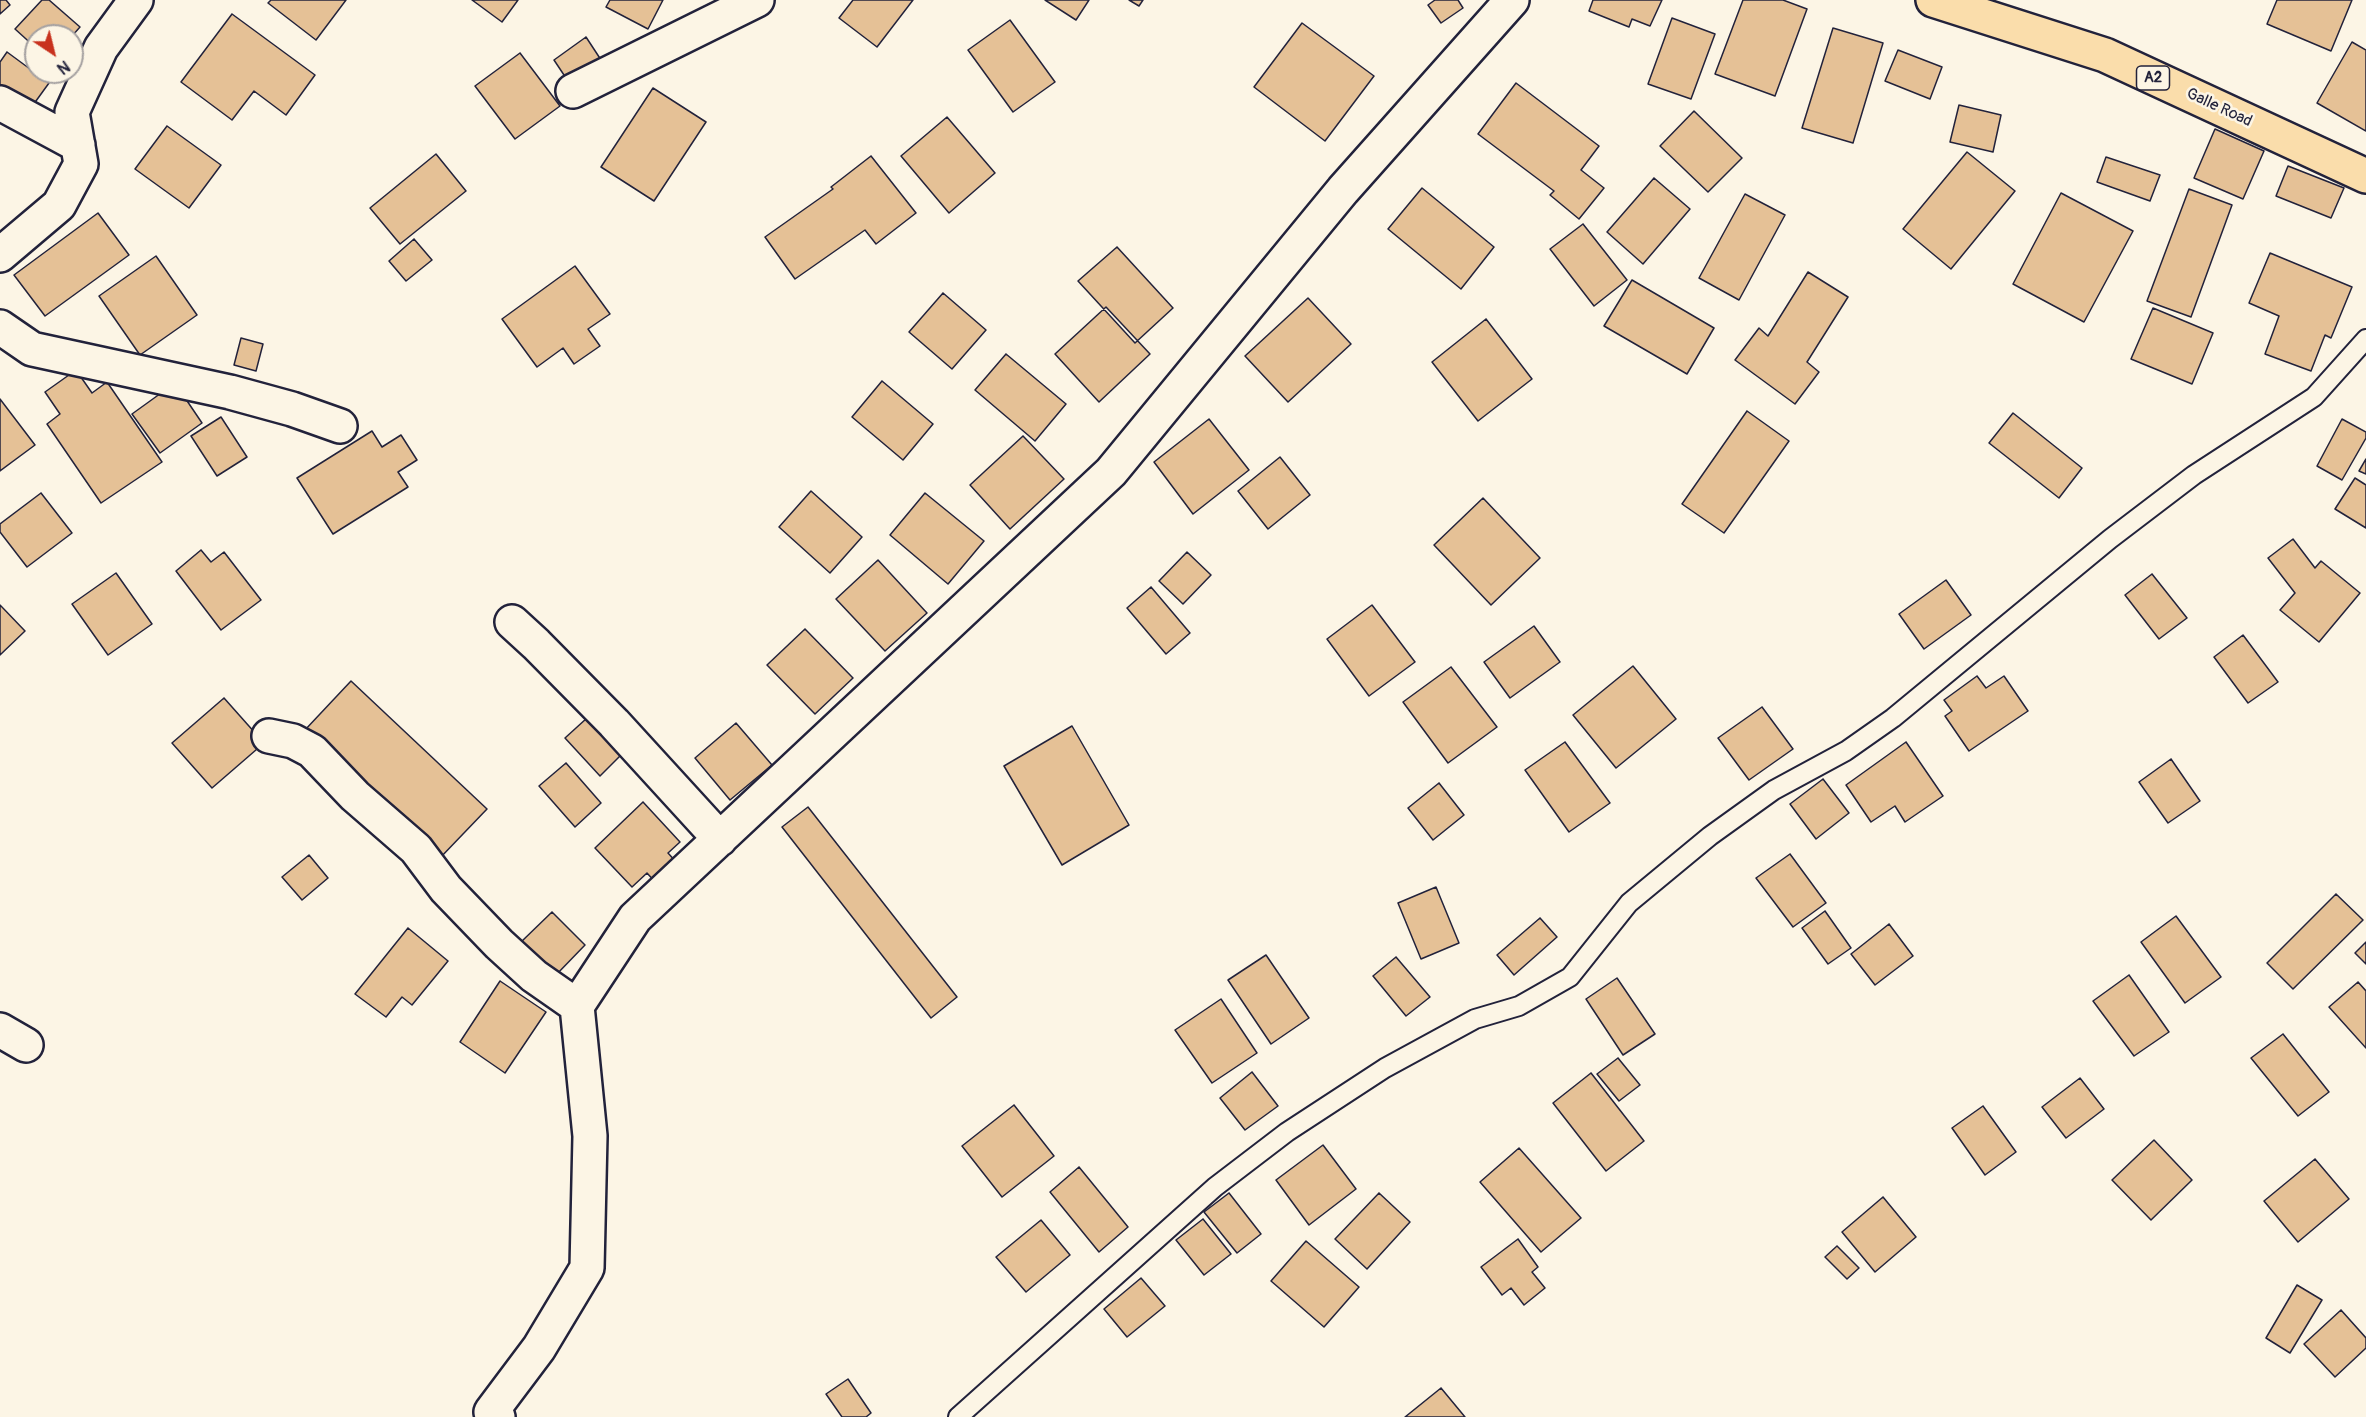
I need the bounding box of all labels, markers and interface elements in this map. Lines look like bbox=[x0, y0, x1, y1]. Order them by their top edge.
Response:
north arrow bbox=[24, 24, 84, 84]
text: N bbox=[53, 56, 73, 78]
road number: A2 bbox=[2136, 66, 2170, 90]
street label: Galle Road bbox=[2183, 84, 2255, 132]

